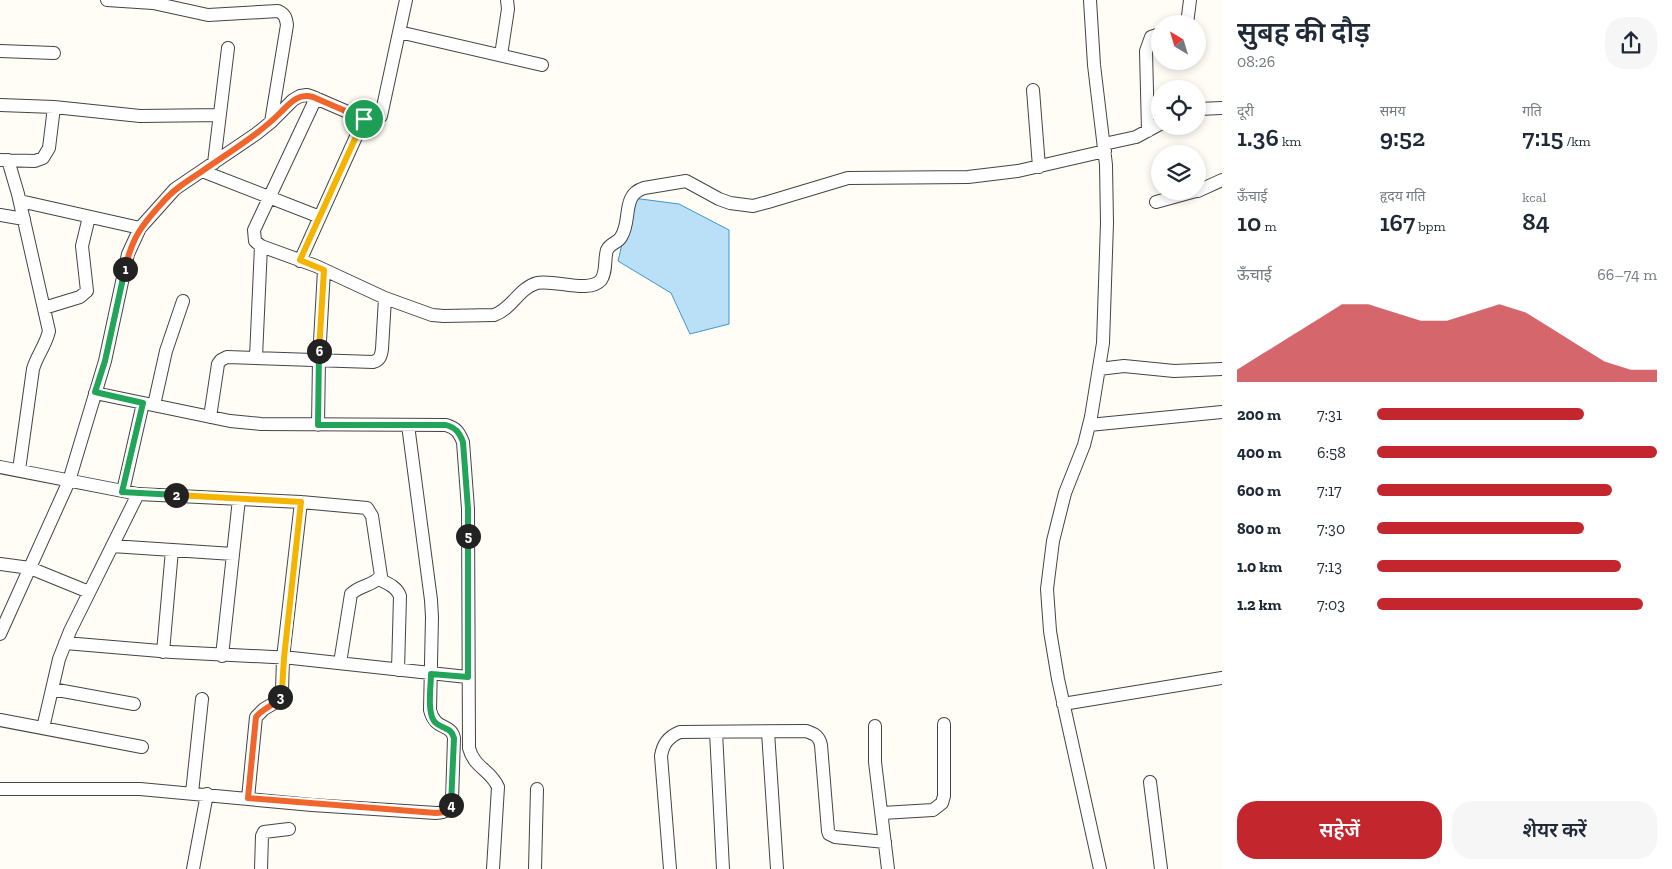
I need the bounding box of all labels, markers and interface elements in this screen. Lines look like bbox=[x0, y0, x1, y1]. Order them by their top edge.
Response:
north arrow bbox=[1151, 15, 1206, 70]
map controls bbox=[1151, 15, 1206, 200]
text: सुबह की दौड़ bbox=[1237, 16, 1370, 49]
button: share bbox=[1605, 17, 1657, 69]
text: 08:26 bbox=[1237, 52, 1275, 71]
button: locate bbox=[1151, 80, 1206, 135]
pin bbox=[343, 98, 385, 140]
text: दूरी bbox=[1237, 103, 1254, 120]
text: समय bbox=[1380, 103, 1406, 120]
text: गति bbox=[1522, 103, 1542, 120]
icon: arrive bbox=[350, 105, 378, 133]
text: 1.36 bbox=[1237, 122, 1279, 152]
text: 9:52 bbox=[1380, 122, 1425, 152]
text: 7:15 bbox=[1522, 122, 1563, 152]
text: km bbox=[1279, 133, 1301, 150]
text: /km bbox=[1563, 133, 1591, 150]
button: layers bbox=[1151, 145, 1206, 200]
text: ऊँचाई bbox=[1237, 188, 1267, 205]
text: हृदय गति bbox=[1380, 188, 1426, 205]
text: kcal bbox=[1522, 189, 1546, 206]
text: 84 bbox=[1522, 206, 1550, 236]
text: 10 bbox=[1237, 207, 1261, 237]
text: 167 bbox=[1380, 207, 1415, 237]
text: m bbox=[1261, 218, 1277, 235]
text: bpm bbox=[1415, 218, 1446, 235]
pin: 1 bbox=[112, 256, 138, 282]
text: 1 bbox=[123, 261, 128, 278]
text: ऊँचाई bbox=[1237, 265, 1272, 284]
text: 66–74 m bbox=[1597, 265, 1657, 284]
pin: 6 bbox=[306, 338, 332, 364]
text: 6 bbox=[316, 343, 323, 360]
text: 200 m bbox=[1237, 405, 1281, 424]
text: 7:31 bbox=[1317, 405, 1342, 424]
text: 400 m bbox=[1237, 443, 1282, 462]
text: 6:58 bbox=[1317, 443, 1346, 462]
text: 600 m bbox=[1237, 481, 1281, 500]
text: 7:17 bbox=[1317, 481, 1342, 500]
pin: 2 bbox=[164, 482, 188, 508]
text: 2 bbox=[173, 487, 180, 504]
text: 800 m bbox=[1237, 519, 1281, 538]
text: 7:30 bbox=[1317, 519, 1345, 538]
pin: 5 bbox=[456, 524, 480, 548]
text: 5 bbox=[465, 528, 472, 545]
text: 1.0 km bbox=[1237, 557, 1282, 576]
text: 7:13 bbox=[1317, 557, 1342, 576]
text: 1.2 km bbox=[1237, 595, 1282, 614]
text: 7:03 bbox=[1317, 595, 1345, 614]
pin: 3 bbox=[268, 684, 292, 710]
text: 3 bbox=[277, 689, 284, 706]
pin: 4 bbox=[438, 792, 464, 818]
text: 4 bbox=[448, 797, 455, 814]
button: सहेजें bbox=[1237, 801, 1442, 859]
button: शेयर करें bbox=[1452, 801, 1657, 859]

